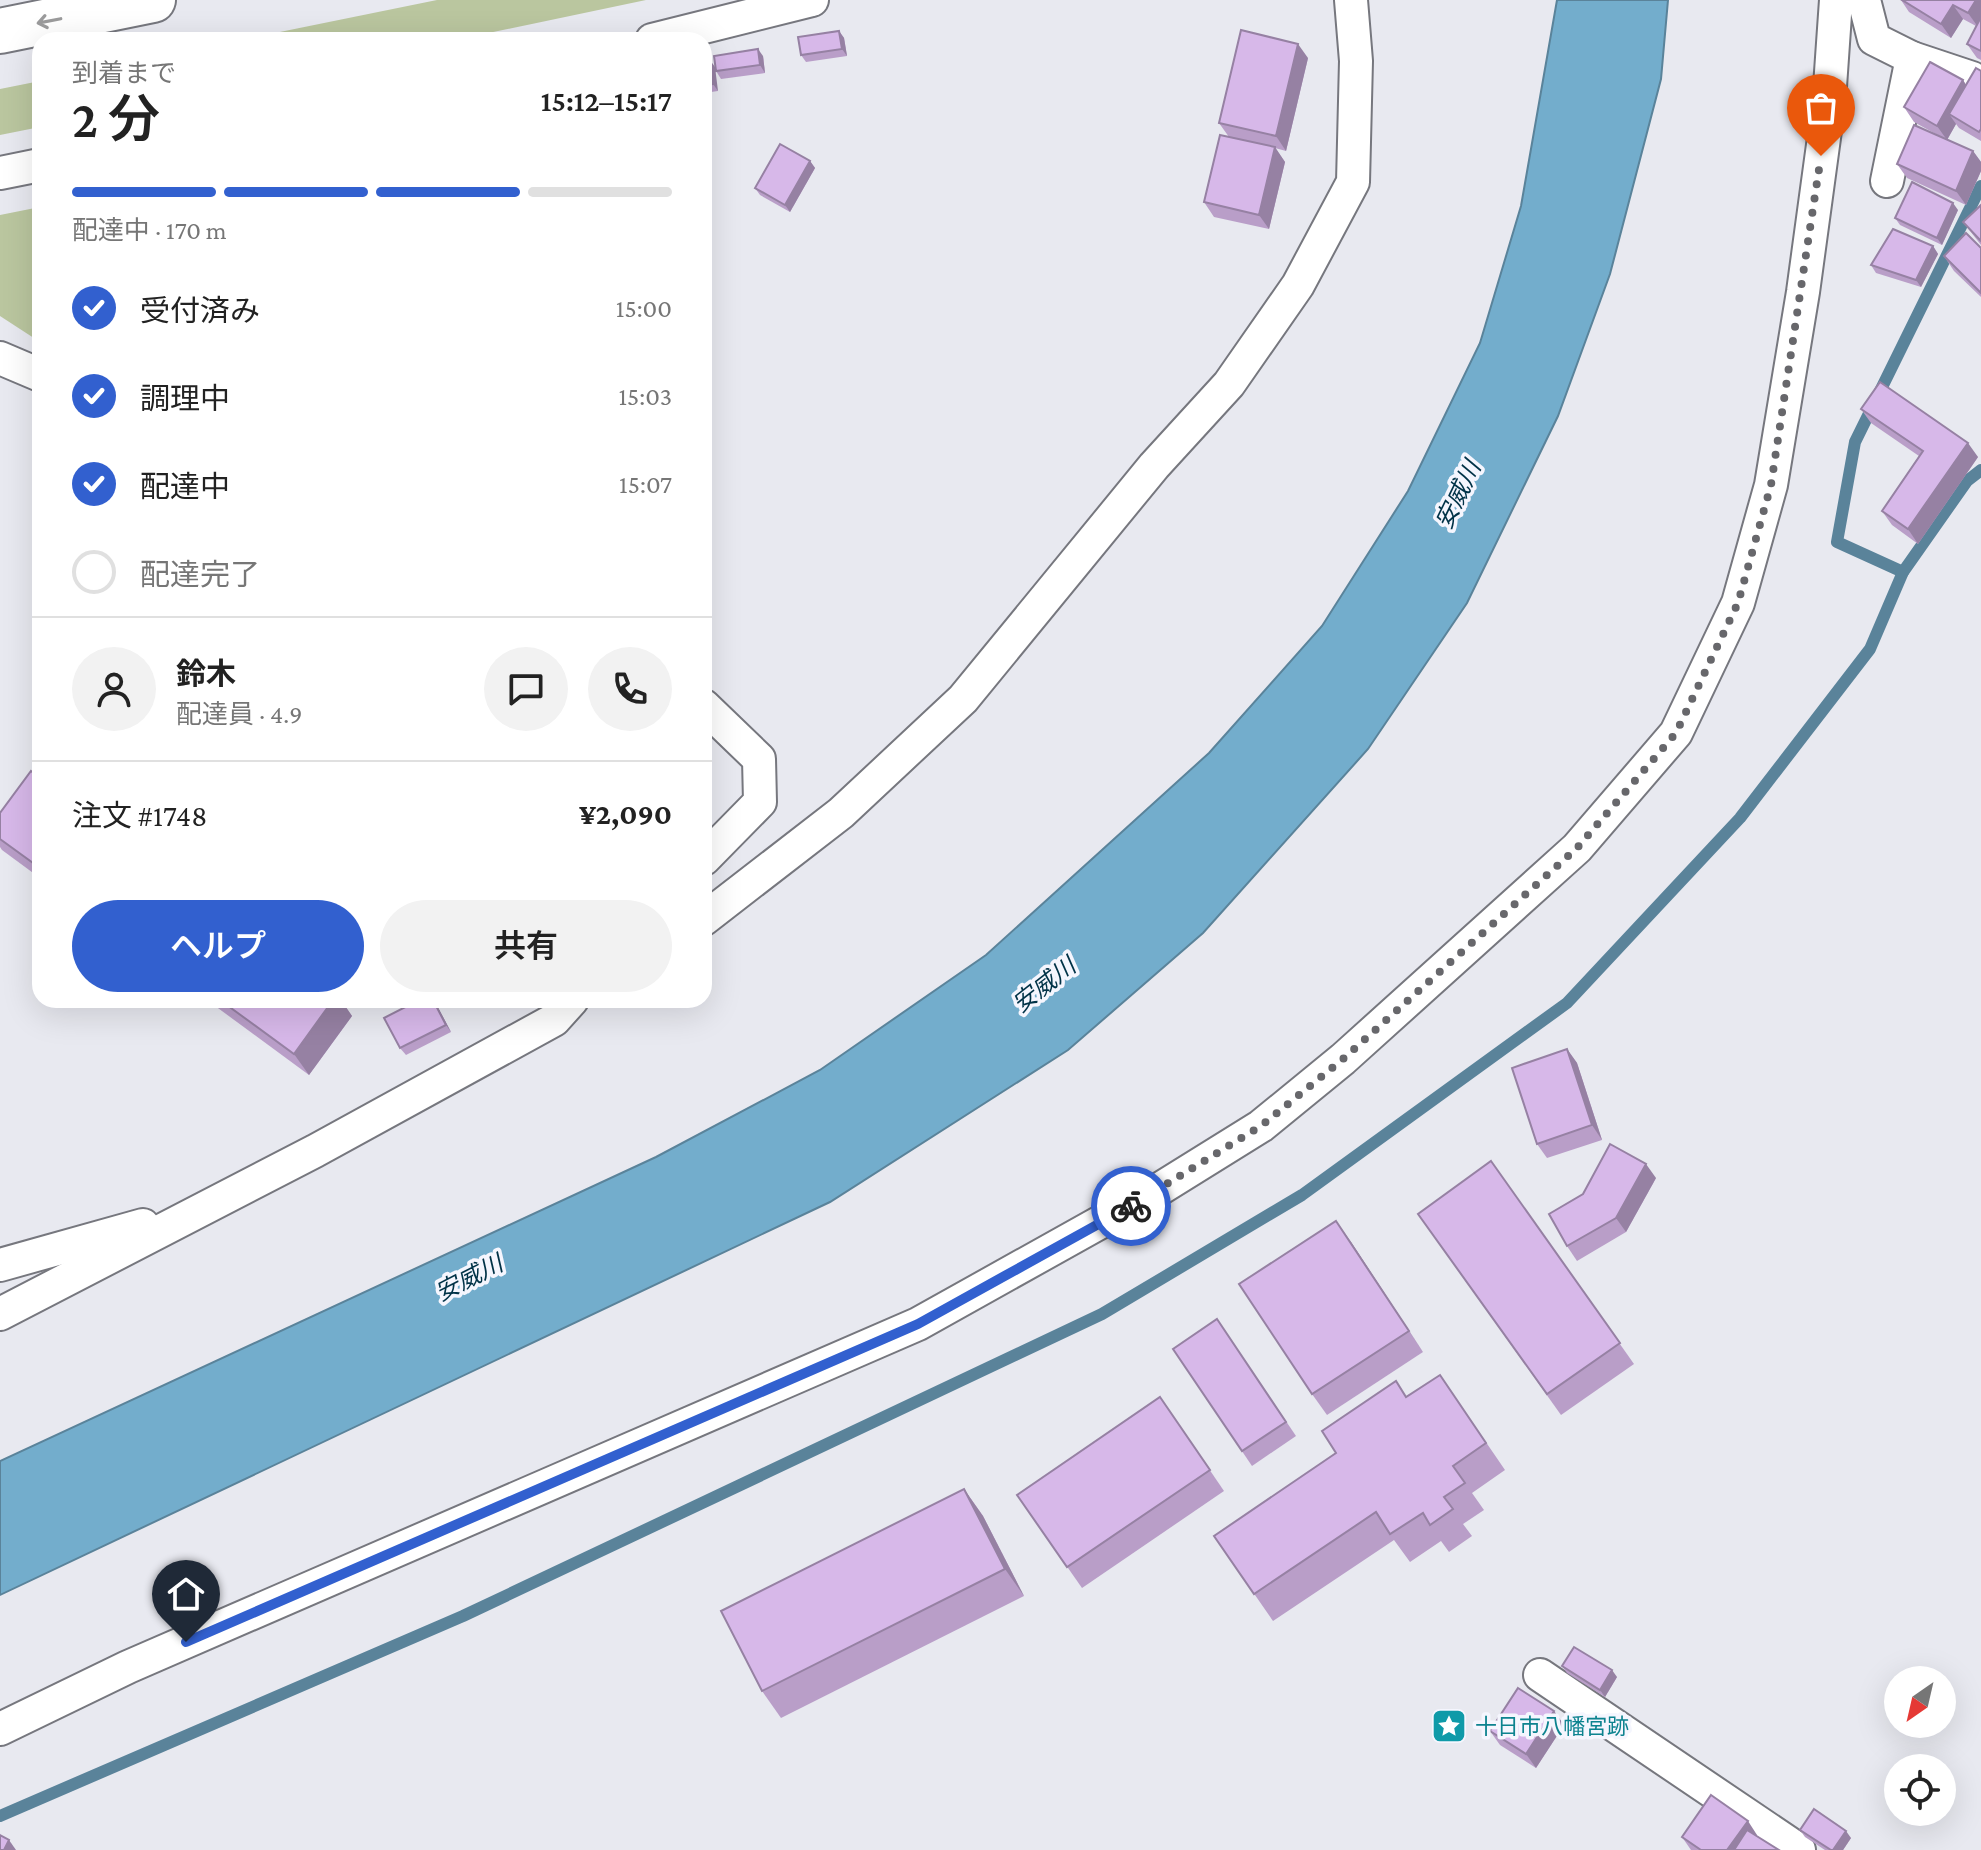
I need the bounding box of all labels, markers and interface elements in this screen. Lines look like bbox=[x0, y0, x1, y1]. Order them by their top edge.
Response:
one-way arrow bbox=[37, 14, 62, 29]
text: 到着まで bbox=[72, 59, 176, 88]
pin bbox=[1787, 74, 1855, 156]
text: 15:12–15:17 bbox=[541, 84, 672, 117]
icon: bag bbox=[1799, 86, 1843, 130]
text: 2 分 bbox=[72, 90, 160, 148]
text: 配達中 · 170 m bbox=[72, 216, 227, 245]
icon: check bbox=[72, 286, 116, 330]
text: 受付済み bbox=[140, 294, 260, 327]
text: 15:00 bbox=[616, 294, 672, 323]
icon: check bbox=[72, 374, 116, 418]
text: 調理中 bbox=[140, 382, 230, 415]
text: 15:03 bbox=[618, 382, 672, 411]
water label: 安威川 bbox=[1430, 454, 1487, 533]
icon: check bbox=[72, 462, 116, 506]
text: 配達中 bbox=[140, 470, 230, 503]
text: 15:07 bbox=[619, 470, 672, 499]
text: 配達完了 bbox=[140, 558, 260, 591]
button: person bbox=[72, 647, 156, 731]
button: chat bbox=[484, 647, 568, 731]
button: phone bbox=[588, 647, 672, 731]
text: 鈴木 bbox=[176, 657, 236, 690]
text: 配達員 · 4.9 bbox=[176, 700, 302, 729]
text: ¥2,090 bbox=[579, 797, 672, 830]
text: 注文 #1748 bbox=[72, 799, 207, 832]
button: ヘルプ bbox=[72, 900, 364, 992]
button: 共有 bbox=[380, 900, 672, 992]
water label: 安威川 bbox=[1007, 950, 1083, 1017]
courier bbox=[1091, 1166, 1171, 1246]
icon: bike bbox=[1109, 1184, 1153, 1228]
water label: 安威川 bbox=[431, 1248, 510, 1306]
pin bbox=[152, 1560, 220, 1642]
icon: home bbox=[164, 1572, 208, 1616]
north arrow bbox=[1884, 1666, 1956, 1738]
map controls bbox=[1884, 1666, 1956, 1826]
place icon: 十日市八幡宮跡 bbox=[1430, 1707, 1468, 1745]
place label: 十日市八幡宮跡 bbox=[1475, 1714, 1629, 1739]
button: locate bbox=[1884, 1754, 1956, 1826]

